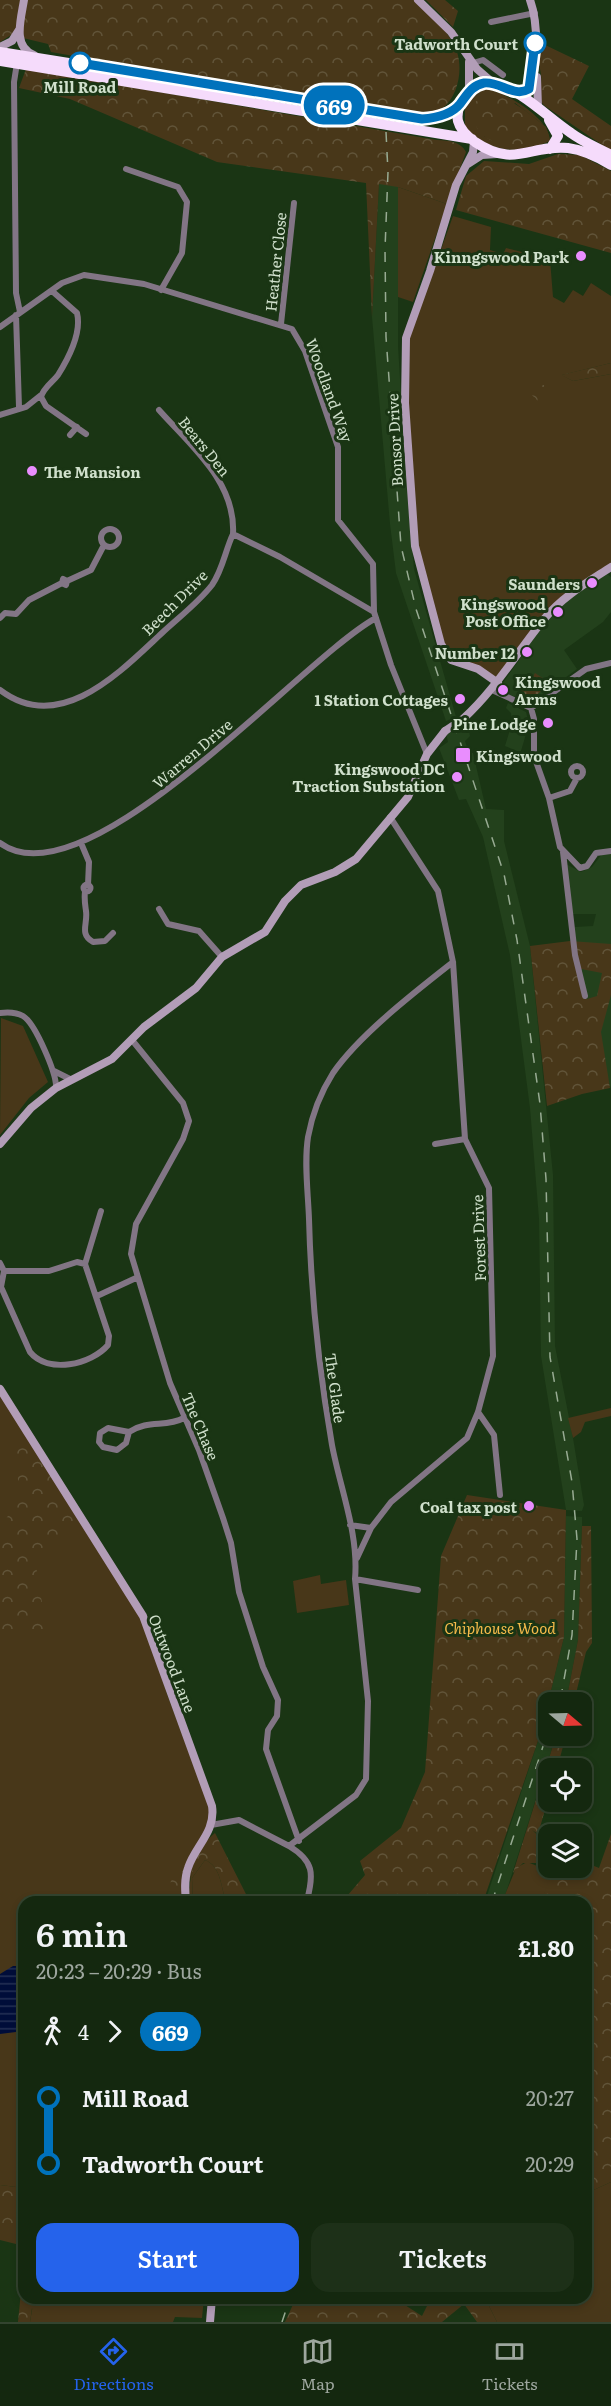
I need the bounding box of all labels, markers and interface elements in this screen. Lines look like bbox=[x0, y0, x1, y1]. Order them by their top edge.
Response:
place label: Tadworth Court bbox=[394, 32, 518, 55]
marker: Tadworth Court bbox=[524, 32, 546, 54]
marker: Mill Road bbox=[69, 52, 91, 74]
place label: Mill Road bbox=[44, 75, 117, 98]
line badge: 669 bbox=[300, 86, 368, 124]
text: 669 bbox=[316, 90, 352, 121]
street label: Heather Close bbox=[258, 211, 292, 313]
place label: Kinngswood Park bbox=[434, 245, 570, 268]
marker: Kinngswood Park bbox=[574, 249, 588, 263]
street label: Woodland Way bbox=[301, 335, 360, 445]
street label: Bonsor Drive bbox=[380, 393, 408, 487]
street label: Bears Den bbox=[174, 411, 236, 481]
place label: The Mansion bbox=[44, 460, 141, 483]
marker: The Mansion bbox=[25, 464, 39, 478]
street label: Beech Drive bbox=[136, 564, 212, 640]
place label: Saunders bbox=[508, 572, 581, 595]
marker: Saunders bbox=[585, 576, 599, 590]
place label: Kingswood Post Office bbox=[460, 592, 546, 632]
marker: Kingswood Post Office bbox=[551, 605, 565, 619]
place label: Number 12 bbox=[435, 641, 515, 664]
marker: Number 12 bbox=[520, 645, 534, 659]
place label: Kingswood Arms bbox=[515, 670, 601, 710]
marker: Kingswood Arms bbox=[496, 683, 510, 697]
place label: 1 Station Cottages bbox=[315, 688, 449, 711]
marker: 1 Station Cottages bbox=[453, 692, 467, 706]
place label: Pine Lodge bbox=[453, 712, 537, 735]
street label: Warren Drive bbox=[147, 713, 237, 793]
marker: Pine Lodge bbox=[541, 716, 555, 730]
place label: Kingswood bbox=[476, 744, 562, 767]
marker: Kingswood bbox=[454, 746, 472, 764]
place label: Kingswood DC Traction Substation bbox=[292, 757, 446, 797]
marker: Kingswood DC Traction Substation bbox=[450, 770, 464, 784]
street label: Forest Drive bbox=[465, 1194, 491, 1282]
street label: The Glade bbox=[320, 1352, 352, 1425]
street label: The Chase bbox=[176, 1388, 226, 1464]
place label: Coal tax post bbox=[420, 1495, 517, 1518]
marker: Coal tax post bbox=[522, 1499, 536, 1513]
street label: Outwood Lane bbox=[144, 1610, 202, 1716]
park label: Chiphouse Wood bbox=[444, 1616, 556, 1639]
north arrow bbox=[538, 1692, 592, 1746]
map controls bbox=[538, 1692, 592, 1878]
button: locate bbox=[538, 1758, 592, 1812]
button: layers bbox=[538, 1824, 592, 1878]
text: 6 min bbox=[36, 1908, 128, 1957]
text: £1.80 bbox=[518, 1931, 574, 1964]
text: 20:23 – 20:29 · Bus bbox=[36, 1955, 201, 1985]
icon: walk bbox=[36, 2015, 69, 2048]
icon: forward bbox=[98, 2015, 131, 2048]
text: 4 bbox=[78, 2016, 89, 2046]
text: 669 bbox=[152, 2016, 189, 2047]
text: Mill Road bbox=[82, 2081, 189, 2114]
text: 20:27 bbox=[526, 2082, 574, 2112]
text: Tadworth Court bbox=[82, 2147, 263, 2180]
text: 20:29 bbox=[525, 2148, 574, 2178]
button: Start bbox=[36, 2223, 299, 2292]
button: Tickets bbox=[311, 2223, 574, 2292]
tab: Directions bbox=[74, 2335, 153, 2395]
tab: Map bbox=[300, 2335, 335, 2395]
tab: Tickets bbox=[482, 2335, 537, 2395]

